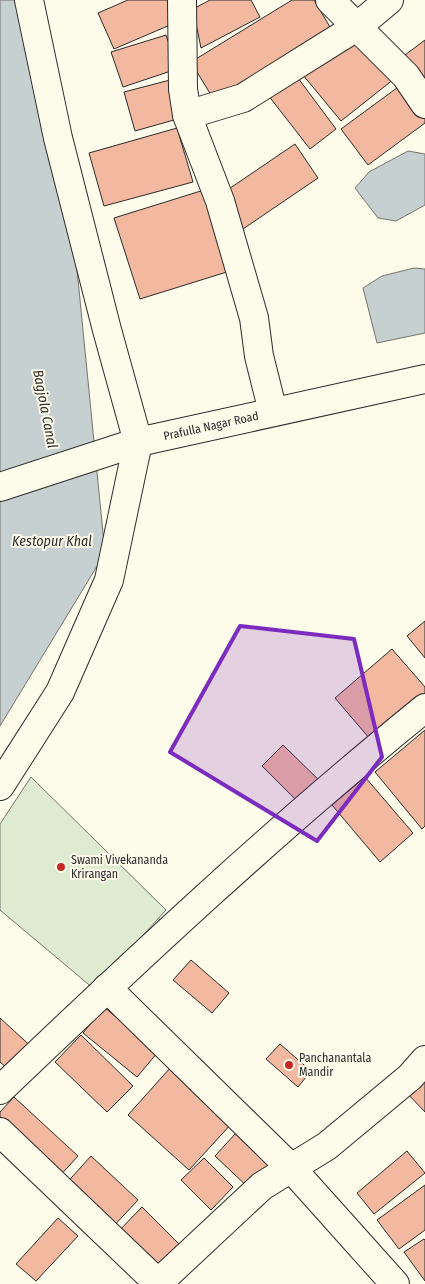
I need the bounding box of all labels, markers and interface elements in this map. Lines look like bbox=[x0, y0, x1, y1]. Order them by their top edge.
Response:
water label: Bagjola Canal bbox=[29, 368, 61, 450]
street label: Prafulla Nagar Road bbox=[162, 409, 260, 443]
water label: Kestopur Khal bbox=[12, 533, 92, 550]
place label: Swami Vivekananda Krirangan bbox=[71, 853, 168, 881]
marker: Swami Vivekananda Krirangan bbox=[55, 861, 67, 873]
place label: Panchanantala Mandir bbox=[299, 1051, 371, 1079]
marker: Panchanantala Mandir bbox=[283, 1059, 295, 1071]

